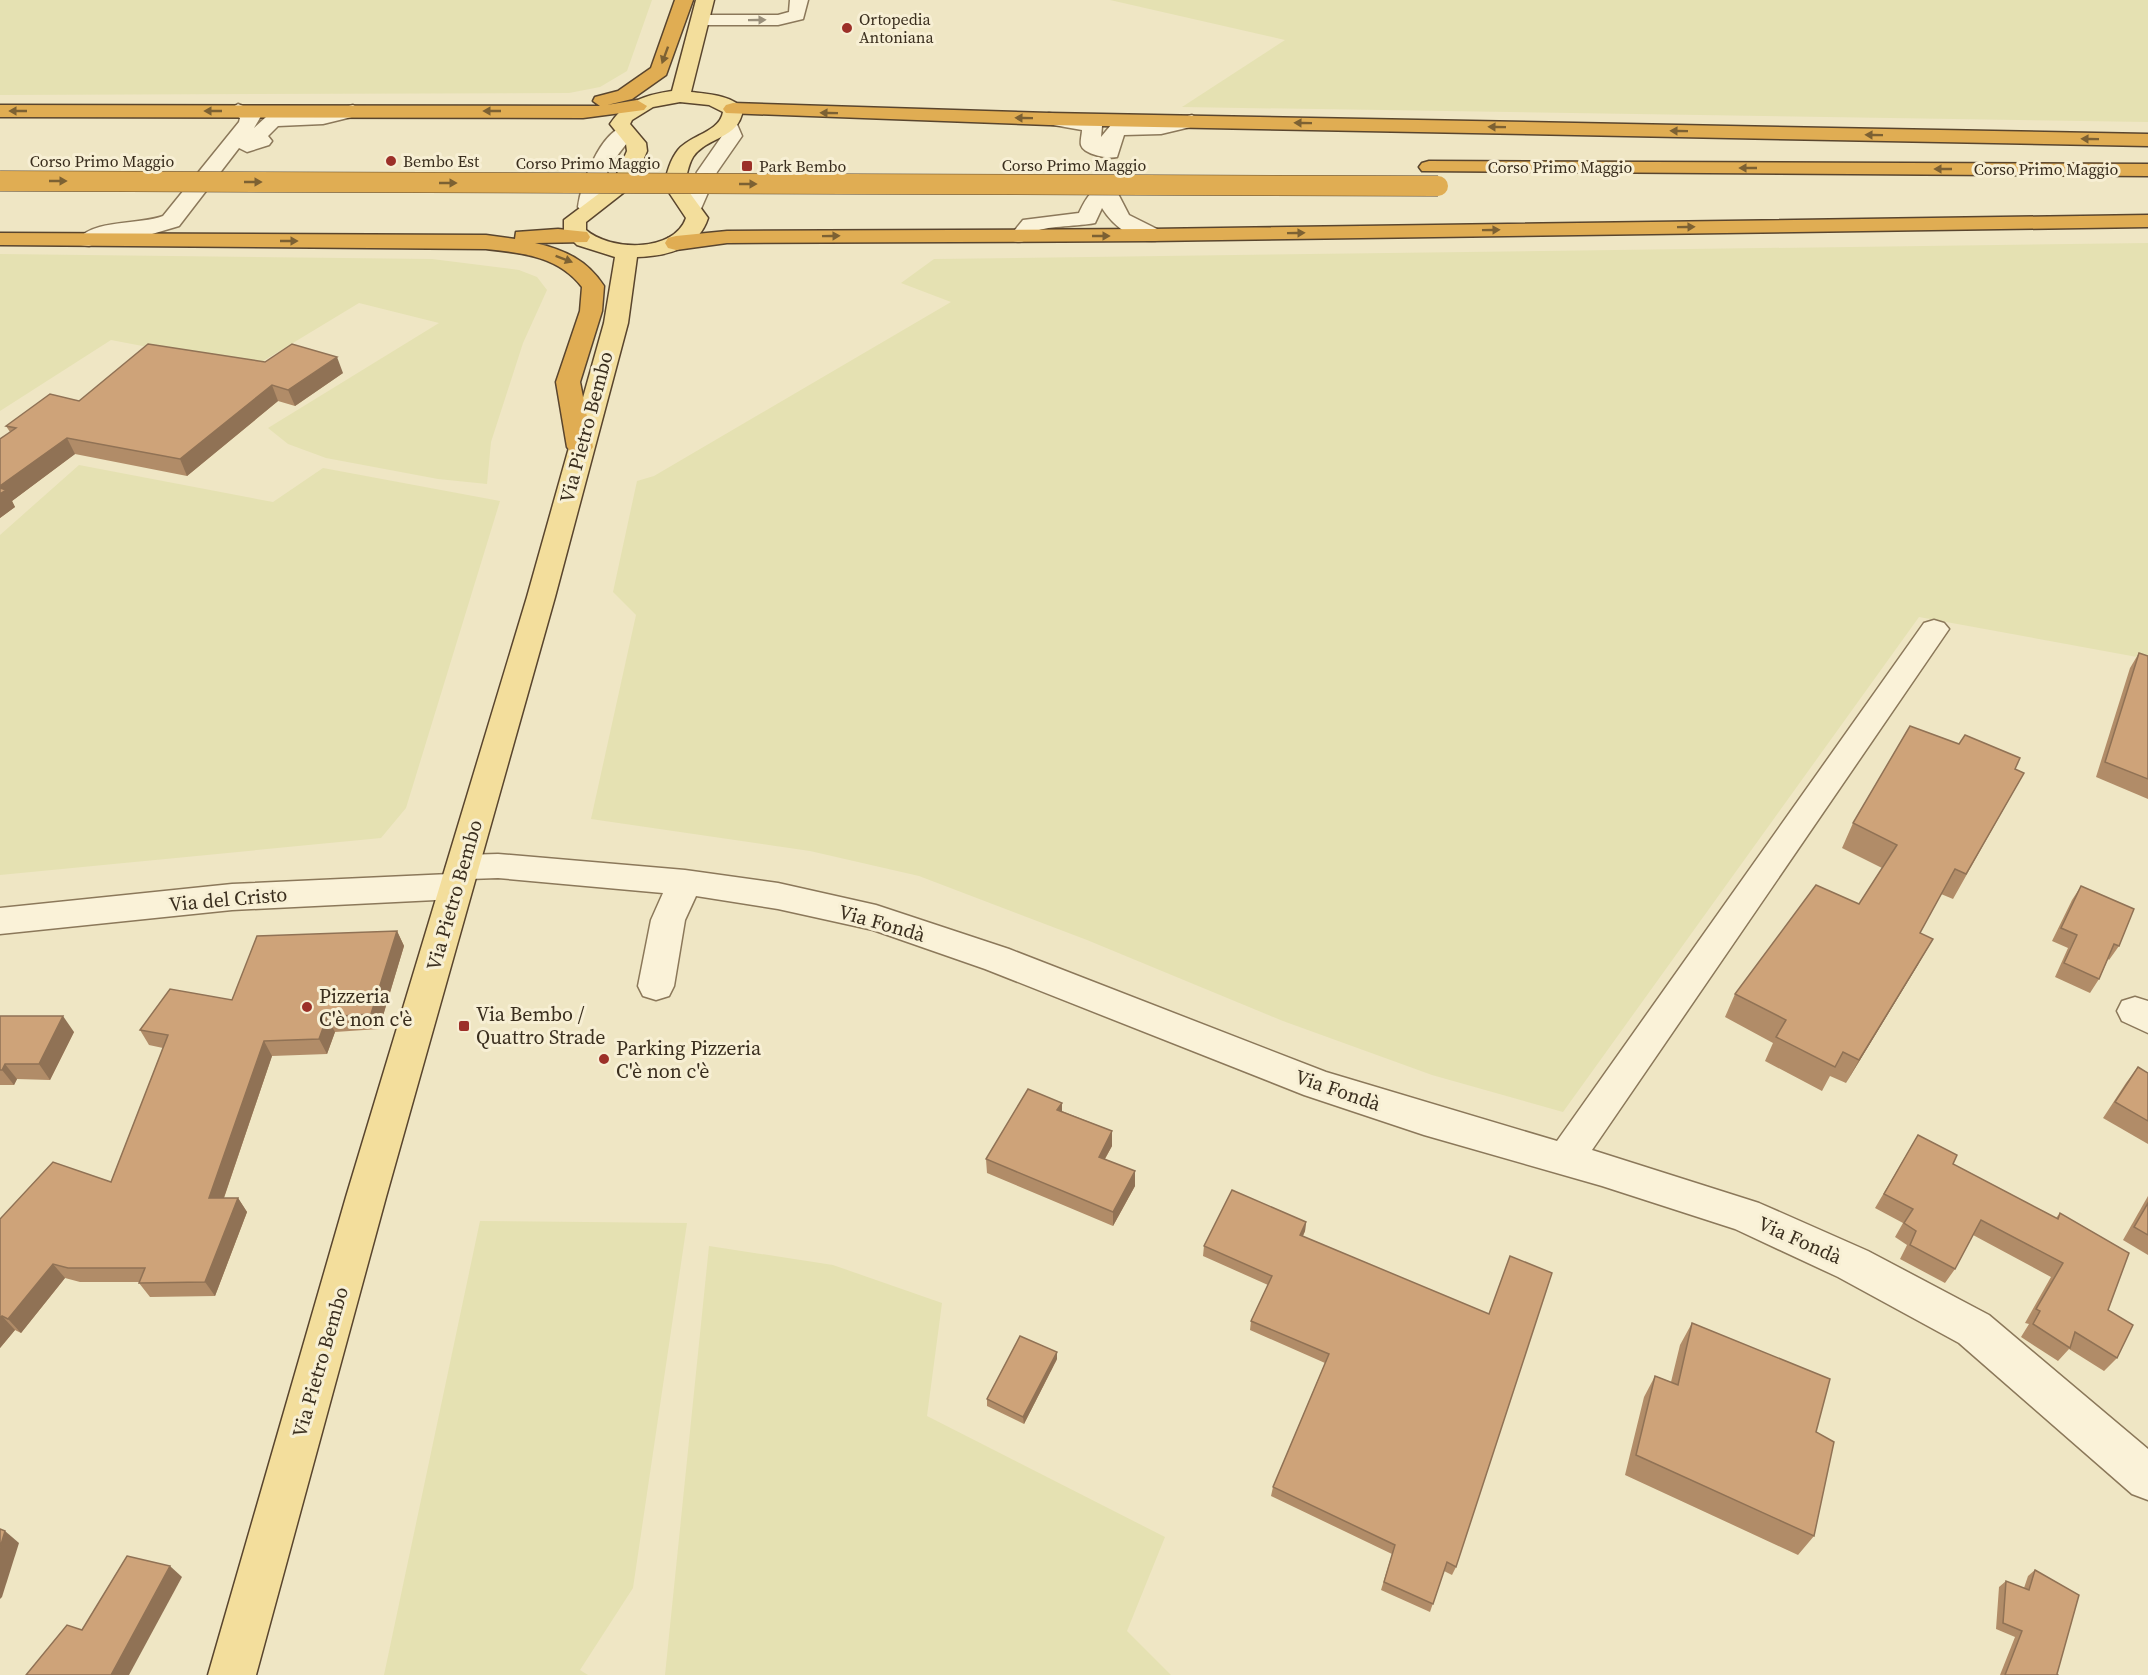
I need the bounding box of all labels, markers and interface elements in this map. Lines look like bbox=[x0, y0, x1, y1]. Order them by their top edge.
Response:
place label: Ortopedia Antoniana bbox=[859, 8, 934, 48]
one-way arrow bbox=[747, 15, 766, 25]
marker: Ortopedia Antoniana bbox=[840, 21, 854, 35]
one-way arrow bbox=[659, 46, 669, 64]
one-way arrow bbox=[9, 106, 28, 116]
one-way arrow bbox=[204, 106, 223, 115]
one-way arrow bbox=[483, 106, 502, 116]
one-way arrow bbox=[819, 108, 838, 118]
one-way arrow bbox=[1014, 113, 1033, 123]
one-way arrow bbox=[1293, 119, 1312, 128]
one-way arrow bbox=[1488, 122, 1507, 132]
one-way arrow bbox=[1669, 126, 1688, 136]
one-way arrow bbox=[1864, 130, 1883, 139]
one-way arrow bbox=[2080, 134, 2099, 144]
street label: Corso Primo Maggio bbox=[30, 150, 175, 172]
place label: Bembo Est bbox=[403, 150, 480, 172]
street label: Corso Primo Maggio bbox=[516, 152, 661, 174]
marker: Bembo Est bbox=[384, 154, 398, 168]
street label: Corso Primo Maggio bbox=[1002, 154, 1147, 176]
place label: Park Bembo bbox=[759, 155, 846, 177]
street label: Corso Primo Maggio bbox=[1488, 156, 1633, 178]
street label: Corso Primo Maggio bbox=[1974, 158, 2119, 180]
marker: Park Bembo bbox=[740, 159, 754, 173]
one-way arrow bbox=[1738, 163, 1757, 173]
one-way arrow bbox=[1933, 164, 1952, 174]
one-way arrow bbox=[49, 176, 68, 186]
one-way arrow bbox=[244, 177, 263, 187]
one-way arrow bbox=[439, 178, 458, 188]
one-way arrow bbox=[739, 179, 758, 189]
one-way arrow bbox=[1676, 222, 1695, 232]
one-way arrow bbox=[1481, 225, 1500, 235]
one-way arrow bbox=[1286, 228, 1305, 238]
one-way arrow bbox=[821, 231, 840, 241]
one-way arrow bbox=[1091, 231, 1110, 241]
one-way arrow bbox=[280, 236, 299, 246]
one-way arrow bbox=[555, 255, 573, 264]
street label: Via Pietro Bembo bbox=[552, 348, 620, 506]
street label: Via Pietro Bembo bbox=[419, 816, 489, 974]
street label: Via del Cristo bbox=[168, 880, 288, 918]
street label: Via Fondà bbox=[835, 897, 929, 949]
place label: Pizzeria C'è non c'è bbox=[319, 982, 412, 1033]
marker: Pizzeria C'è non c'è bbox=[300, 1000, 314, 1014]
place label: Via Bembo / Quattro Strade bbox=[476, 1000, 606, 1051]
marker: Via Bembo / Quattro Strade bbox=[457, 1019, 471, 1033]
place label: Parking Pizzeria C'è non c'è bbox=[616, 1034, 762, 1085]
marker: Parking Pizzeria C'è non c'è bbox=[597, 1052, 611, 1066]
street label: Via Fondà bbox=[1291, 1062, 1385, 1118]
street label: Via Fondà bbox=[1754, 1209, 1847, 1271]
street label: Via Pietro Bembo bbox=[285, 1283, 355, 1441]

